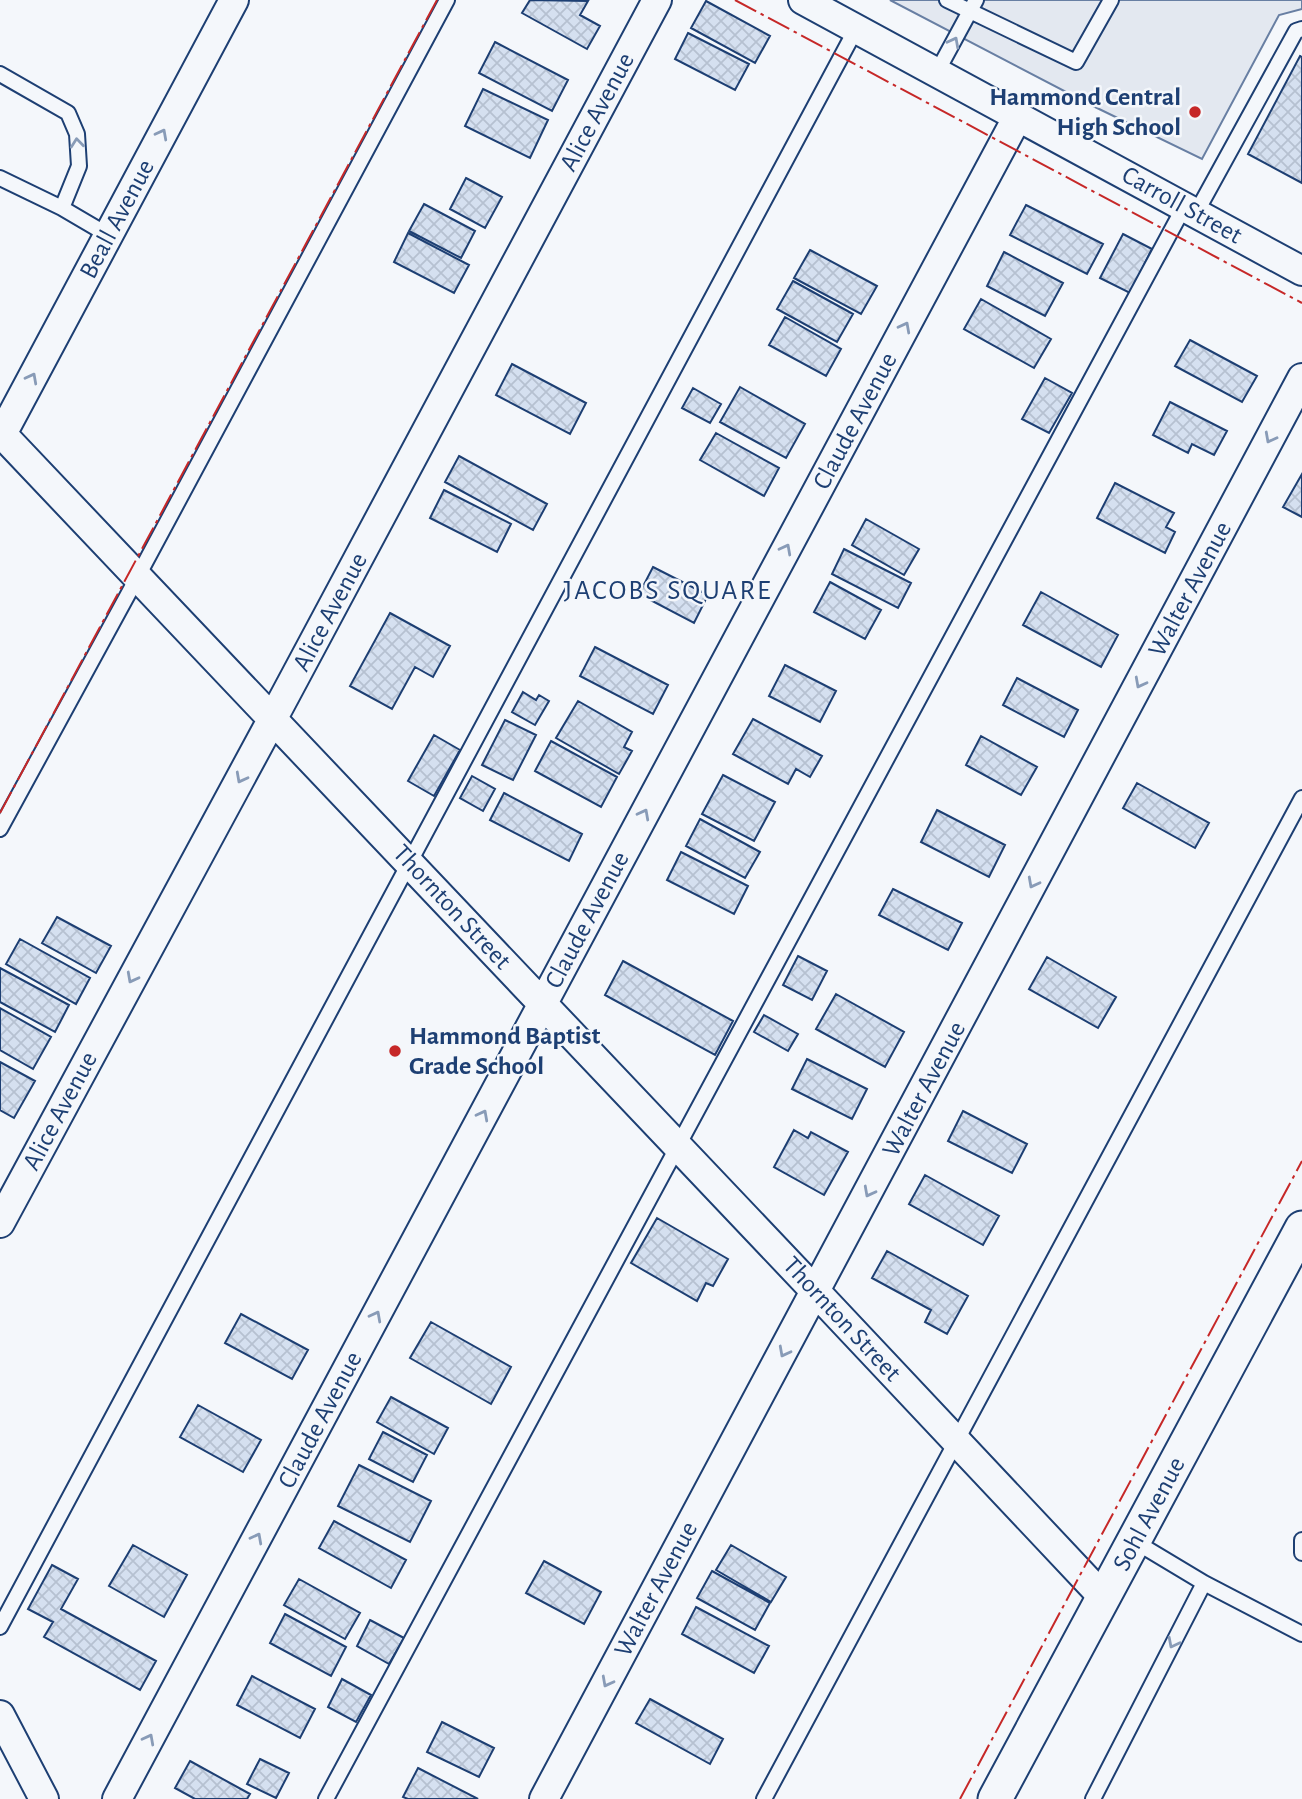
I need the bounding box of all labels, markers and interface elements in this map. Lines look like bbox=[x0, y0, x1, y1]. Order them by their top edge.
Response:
one-way arrow bbox=[946, 37, 959, 49]
street label: Alice Avenue bbox=[555, 49, 639, 175]
place label: Hammond Central High School bbox=[989, 84, 1181, 140]
marker: Hammond Central High School bbox=[1187, 104, 1203, 120]
one-way arrow bbox=[154, 129, 168, 141]
one-way arrow bbox=[69, 137, 84, 149]
street label: Beall Avenue bbox=[75, 155, 159, 283]
street label: Carroll Street bbox=[1117, 161, 1247, 249]
one-way arrow bbox=[897, 321, 911, 334]
street label: Claude Avenue bbox=[808, 348, 902, 494]
one-way arrow bbox=[24, 373, 37, 385]
one-way arrow bbox=[1265, 431, 1278, 444]
street label: Walter Avenue bbox=[1144, 517, 1236, 661]
one-way arrow bbox=[778, 543, 792, 556]
street label: Alice Avenue bbox=[288, 549, 372, 675]
district label: JACOBS SQUARE bbox=[563, 577, 773, 605]
one-way arrow bbox=[1135, 675, 1148, 688]
one-way arrow bbox=[236, 771, 249, 783]
one-way arrow bbox=[636, 809, 650, 821]
street label: Thornton Street bbox=[388, 840, 516, 974]
street label: Claude Avenue bbox=[540, 847, 634, 993]
one-way arrow bbox=[1028, 876, 1042, 889]
one-way arrow bbox=[127, 971, 141, 983]
street label: Walter Avenue bbox=[878, 1017, 970, 1161]
place label: Hammond Baptist Grade School bbox=[409, 1023, 600, 1079]
marker: Hammond Baptist Grade School bbox=[387, 1043, 403, 1059]
street label: Alice Avenue bbox=[18, 1048, 102, 1174]
one-way arrow bbox=[475, 1110, 488, 1123]
one-way arrow bbox=[864, 1185, 877, 1198]
street label: Thornton Street bbox=[778, 1252, 906, 1386]
one-way arrow bbox=[367, 1311, 381, 1323]
one-way arrow bbox=[779, 1345, 792, 1357]
street label: Claude Avenue bbox=[273, 1347, 367, 1493]
street label: Sohl Avenue bbox=[1108, 1453, 1190, 1575]
street label: Walter Avenue bbox=[610, 1517, 702, 1661]
one-way arrow bbox=[248, 1533, 262, 1545]
one-way arrow bbox=[1167, 1636, 1181, 1648]
one-way arrow bbox=[601, 1674, 615, 1687]
one-way arrow bbox=[141, 1734, 155, 1746]

